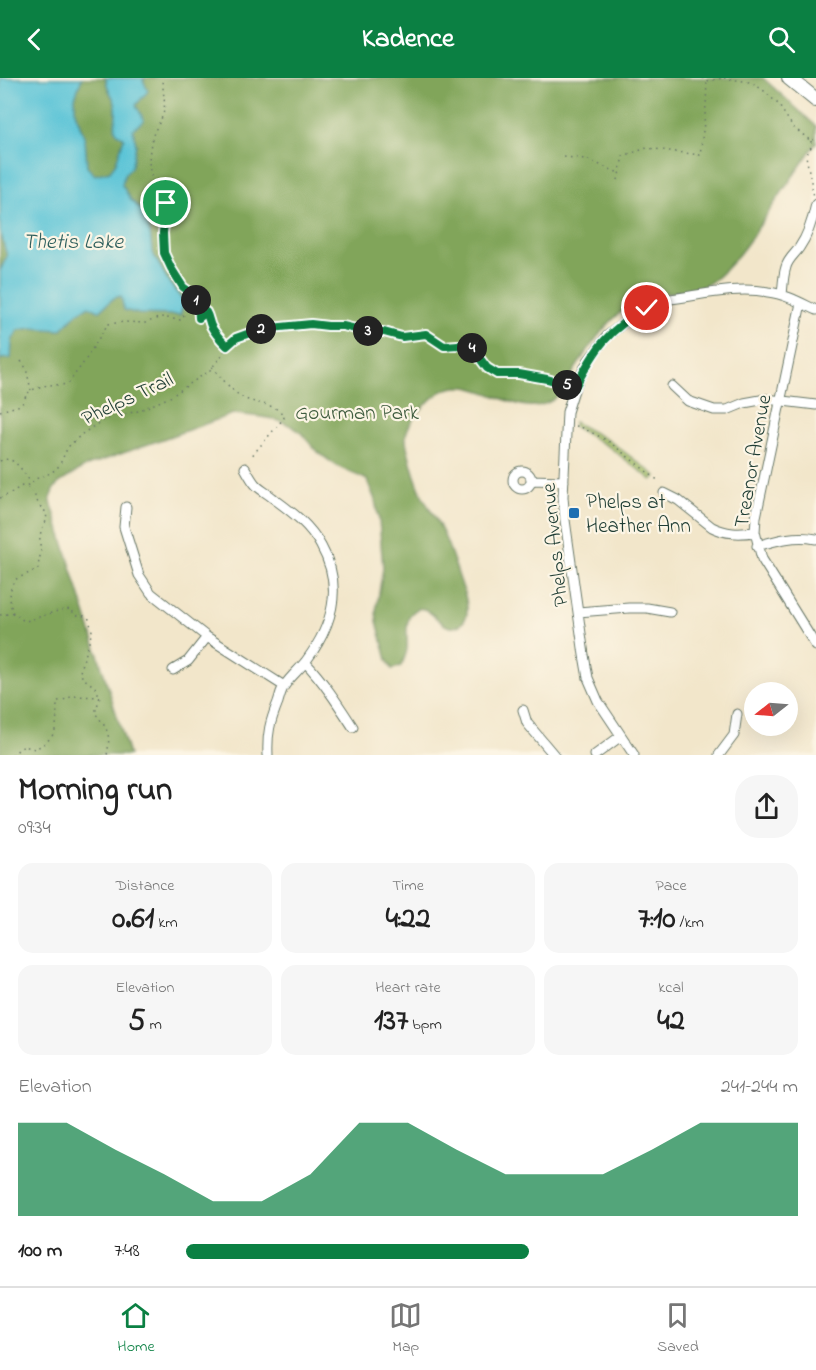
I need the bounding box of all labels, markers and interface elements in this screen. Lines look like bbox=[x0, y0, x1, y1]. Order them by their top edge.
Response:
text: Kadence bbox=[362, 20, 454, 59]
icon: back bbox=[18, 23, 51, 56]
icon: search bbox=[765, 23, 798, 56]
pin bbox=[140, 177, 191, 228]
icon: arrive bbox=[149, 186, 182, 219]
water label: Thetis Lake bbox=[23, 227, 124, 259]
pin bbox=[621, 282, 672, 333]
pin: 1 bbox=[181, 285, 211, 315]
text: 1 bbox=[193, 288, 199, 312]
icon: check bbox=[630, 291, 663, 324]
pin: 2 bbox=[246, 314, 276, 344]
pin: 3 bbox=[353, 316, 383, 346]
text: 2 bbox=[257, 317, 265, 341]
text: 3 bbox=[365, 319, 371, 343]
pin: 4 bbox=[457, 333, 487, 363]
text: 4 bbox=[469, 336, 475, 360]
street label: Phelps Trail bbox=[77, 365, 179, 434]
pin: 5 bbox=[552, 370, 582, 400]
text: 5 bbox=[562, 373, 572, 397]
street label: Treanor Avenue bbox=[727, 392, 781, 530]
park label: Gourman Park bbox=[295, 399, 420, 429]
street label: Phelps Avenue bbox=[535, 481, 577, 608]
place label: Phelps at Heather Ann bbox=[586, 488, 691, 542]
marker: Phelps at Heather Ann bbox=[567, 506, 581, 520]
north arrow bbox=[744, 682, 798, 736]
map controls bbox=[744, 682, 798, 736]
text: Morning run bbox=[18, 767, 172, 815]
button: share bbox=[735, 775, 798, 838]
text: 09:34 bbox=[18, 814, 51, 843]
text: Distance bbox=[116, 874, 174, 898]
text: Time bbox=[392, 874, 424, 898]
text: Pace bbox=[655, 874, 687, 898]
text: 0.61 bbox=[112, 898, 154, 942]
text: 4:22 bbox=[386, 898, 430, 942]
text: 7:10 bbox=[638, 898, 676, 942]
text: km bbox=[154, 911, 178, 935]
text: /km bbox=[676, 911, 704, 935]
text: Elevation bbox=[116, 976, 174, 1000]
text: Heart rate bbox=[375, 976, 441, 1000]
text: kcal bbox=[658, 976, 684, 1000]
text: 5 bbox=[128, 1000, 145, 1044]
text: 137 bbox=[374, 1000, 408, 1044]
text: 42 bbox=[657, 1000, 685, 1044]
text: m bbox=[145, 1013, 162, 1037]
text: bpm bbox=[408, 1013, 442, 1037]
text: Elevation bbox=[18, 1073, 92, 1102]
text: 241–244 m bbox=[721, 1073, 798, 1102]
text: 100 m bbox=[18, 1237, 62, 1266]
text: 7:48 bbox=[114, 1237, 140, 1266]
tab: Home bbox=[117, 1299, 155, 1359]
tab: Map bbox=[389, 1299, 422, 1359]
tab: Saved bbox=[657, 1299, 699, 1359]

